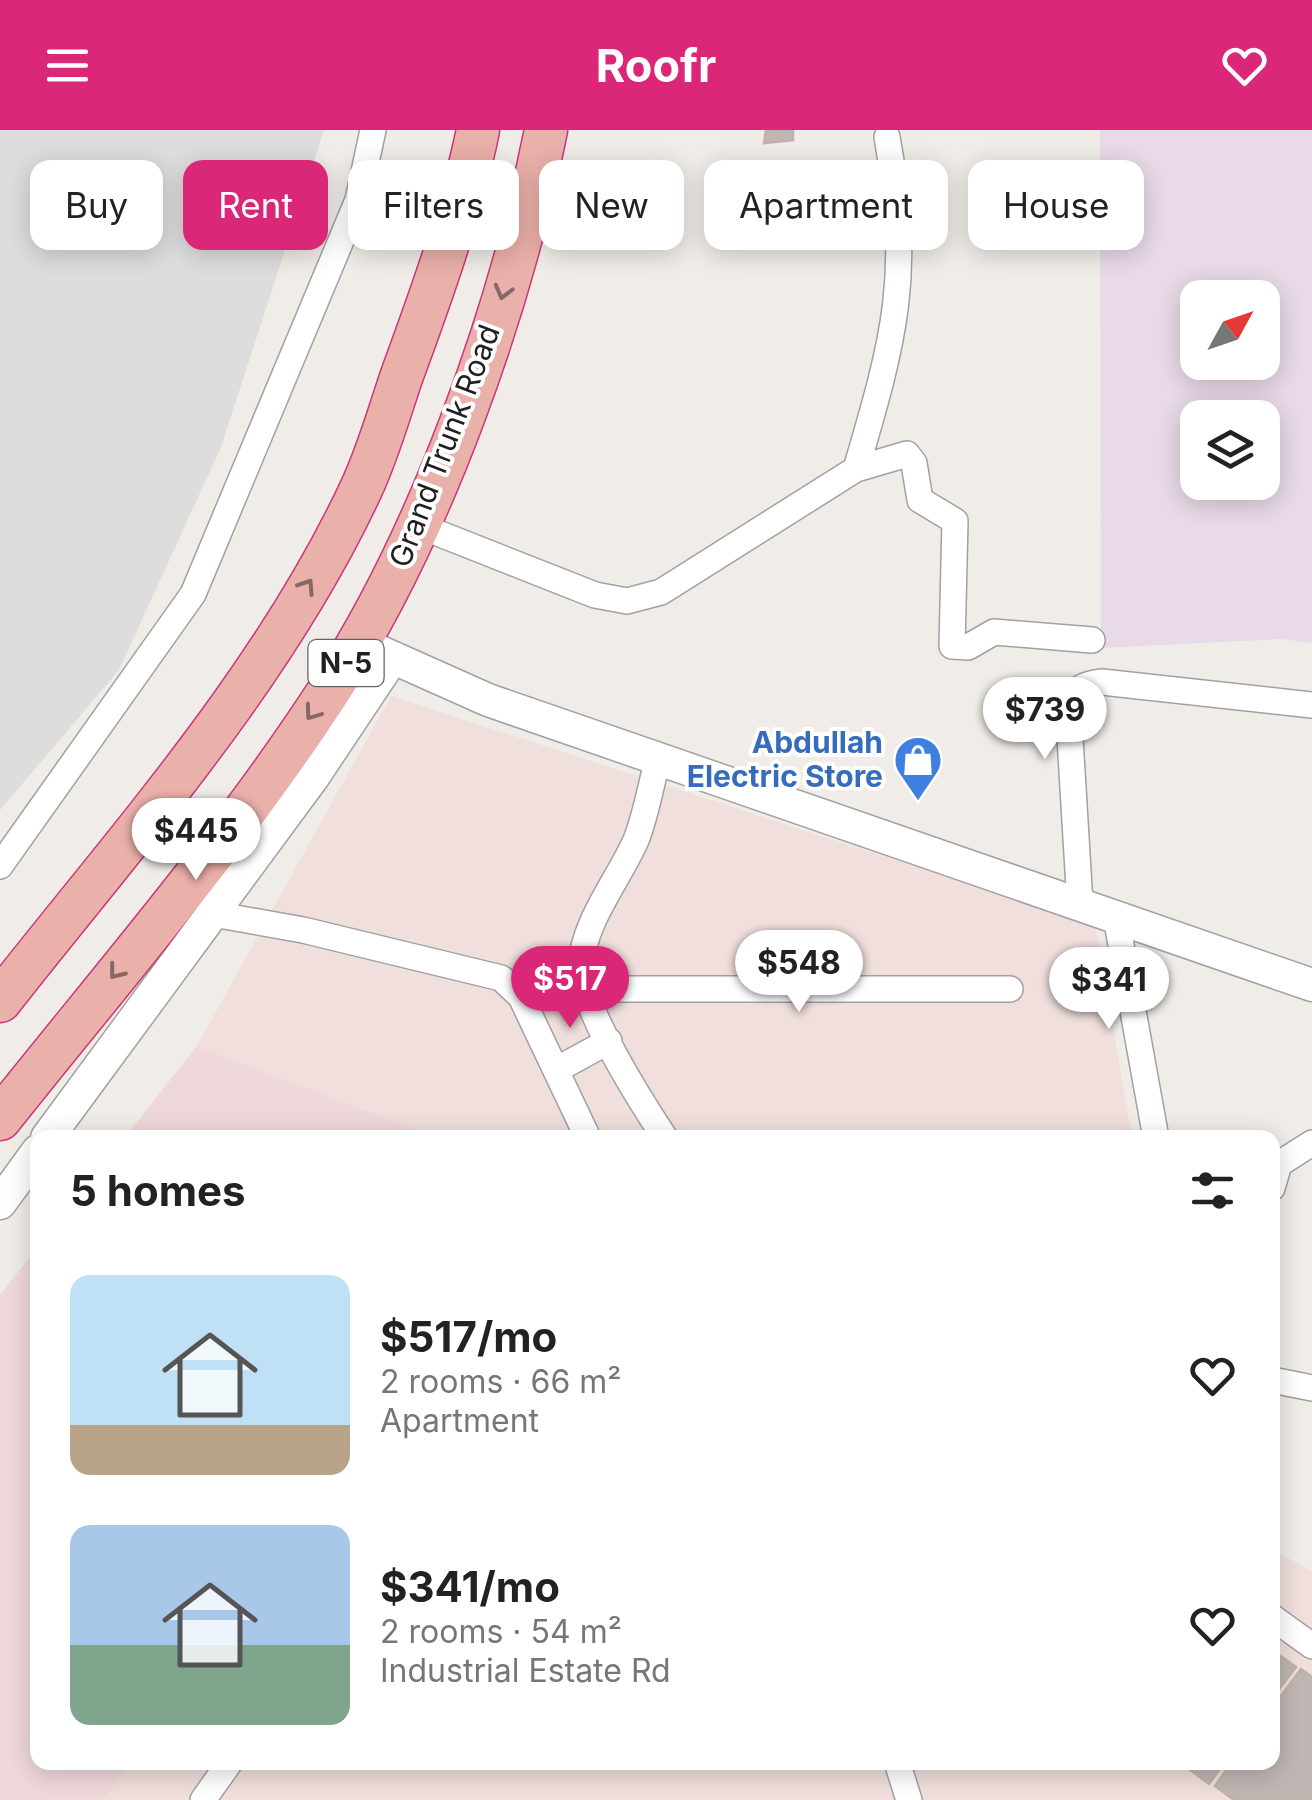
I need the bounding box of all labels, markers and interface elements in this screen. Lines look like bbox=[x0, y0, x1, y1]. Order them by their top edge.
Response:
icon: menu bbox=[40, 38, 95, 93]
text: Roofr bbox=[596, 38, 716, 93]
icon: heart bbox=[1217, 38, 1272, 93]
chip: Buy bbox=[30, 160, 163, 250]
chip: Rent bbox=[183, 160, 328, 250]
chip: Filters bbox=[348, 160, 519, 250]
chip: New bbox=[539, 160, 684, 250]
chip: Apartment bbox=[704, 160, 948, 250]
chip: House bbox=[968, 160, 1144, 250]
north arrow bbox=[1180, 280, 1280, 380]
map controls bbox=[1180, 280, 1280, 500]
one-way arrow bbox=[494, 283, 515, 300]
street label: Grand Trunk Road bbox=[381, 319, 507, 572]
button: layers bbox=[1180, 400, 1280, 500]
one-way arrow bbox=[295, 578, 314, 596]
road number: N-5 bbox=[308, 640, 384, 686]
pin: $739 bbox=[986, 677, 1104, 762]
text: $739 bbox=[1005, 690, 1085, 729]
one-way arrow bbox=[306, 702, 325, 721]
place label: Abdullah Electric Store bbox=[687, 724, 883, 794]
shop icon: Abdullah Electric Store bbox=[892, 734, 944, 802]
pin: $445 bbox=[137, 798, 255, 883]
text: $445 bbox=[154, 811, 238, 850]
pin: $548 bbox=[740, 930, 858, 1015]
text: $548 bbox=[757, 943, 841, 982]
pin: $517 bbox=[511, 946, 629, 1031]
pin: $341 bbox=[1050, 947, 1168, 1032]
text: $517 bbox=[533, 959, 607, 998]
text: $341 bbox=[1071, 960, 1147, 999]
one-way arrow bbox=[110, 961, 128, 979]
icon: filters bbox=[1185, 1163, 1240, 1218]
text: 5 homes bbox=[70, 1165, 246, 1216]
text: $517/mo bbox=[380, 1311, 557, 1362]
icon: home bbox=[150, 1315, 270, 1435]
icon: heart bbox=[1185, 1348, 1240, 1403]
text: 2 rooms · 66 m² bbox=[380, 1362, 621, 1401]
text: Apartment bbox=[380, 1401, 539, 1440]
text: $341/mo bbox=[380, 1561, 560, 1612]
icon: home bbox=[150, 1565, 270, 1685]
icon: heart bbox=[1185, 1598, 1240, 1653]
text: 2 rooms · 54 m² bbox=[380, 1612, 622, 1651]
text: Industrial Estate Rd bbox=[380, 1651, 671, 1690]

